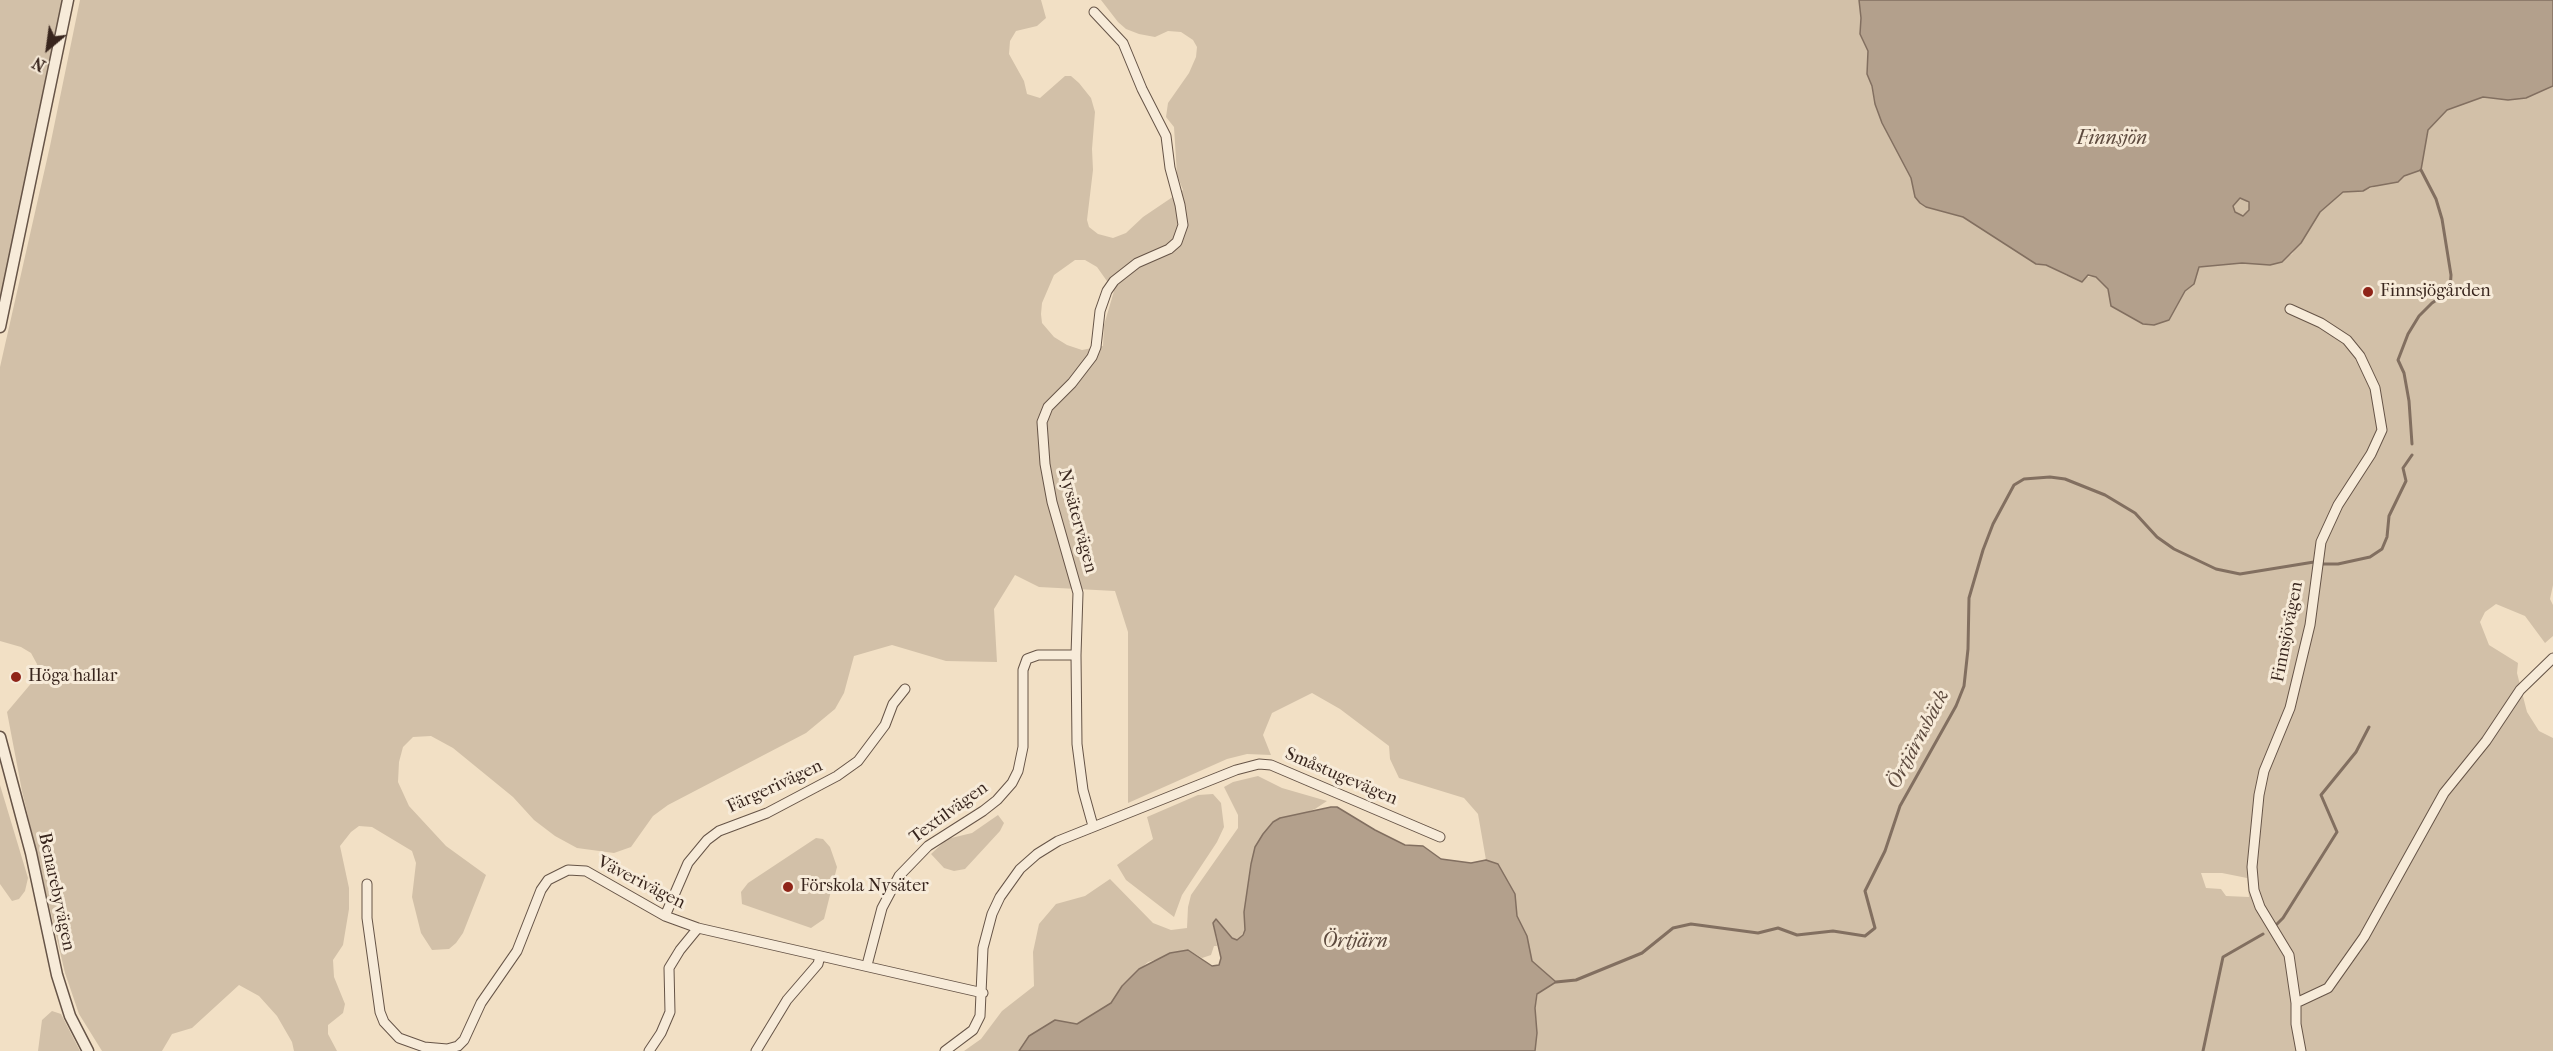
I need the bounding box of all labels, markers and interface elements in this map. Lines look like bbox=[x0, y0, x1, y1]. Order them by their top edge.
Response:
north arrow bbox=[18, 18, 78, 78]
text: N bbox=[29, 53, 49, 75]
water label: Finnsjön bbox=[2077, 127, 2147, 151]
place label: Finnsjögården bbox=[2380, 281, 2491, 303]
marker: Finnsjögården bbox=[2361, 285, 2375, 299]
street label: Nysätervägen bbox=[1053, 467, 1101, 575]
street label: Finnsjövägen bbox=[2268, 580, 2308, 684]
place label: Höga hallar bbox=[28, 666, 117, 688]
marker: Höga hallar bbox=[9, 670, 23, 684]
water label: Örtjärnsbäck bbox=[1883, 686, 1955, 794]
street label: Småstugevägen bbox=[1281, 744, 1401, 810]
street label: Färgerivägen bbox=[724, 755, 826, 819]
street label: Textilvägen bbox=[906, 777, 992, 849]
street label: Benarebyvägen bbox=[33, 831, 79, 953]
street label: Väverivägen bbox=[593, 852, 689, 914]
place label: Förskola Nysäter bbox=[800, 876, 929, 898]
marker: Förskola Nysäter bbox=[781, 880, 795, 894]
water label: Örtjärn bbox=[1322, 930, 1388, 954]

